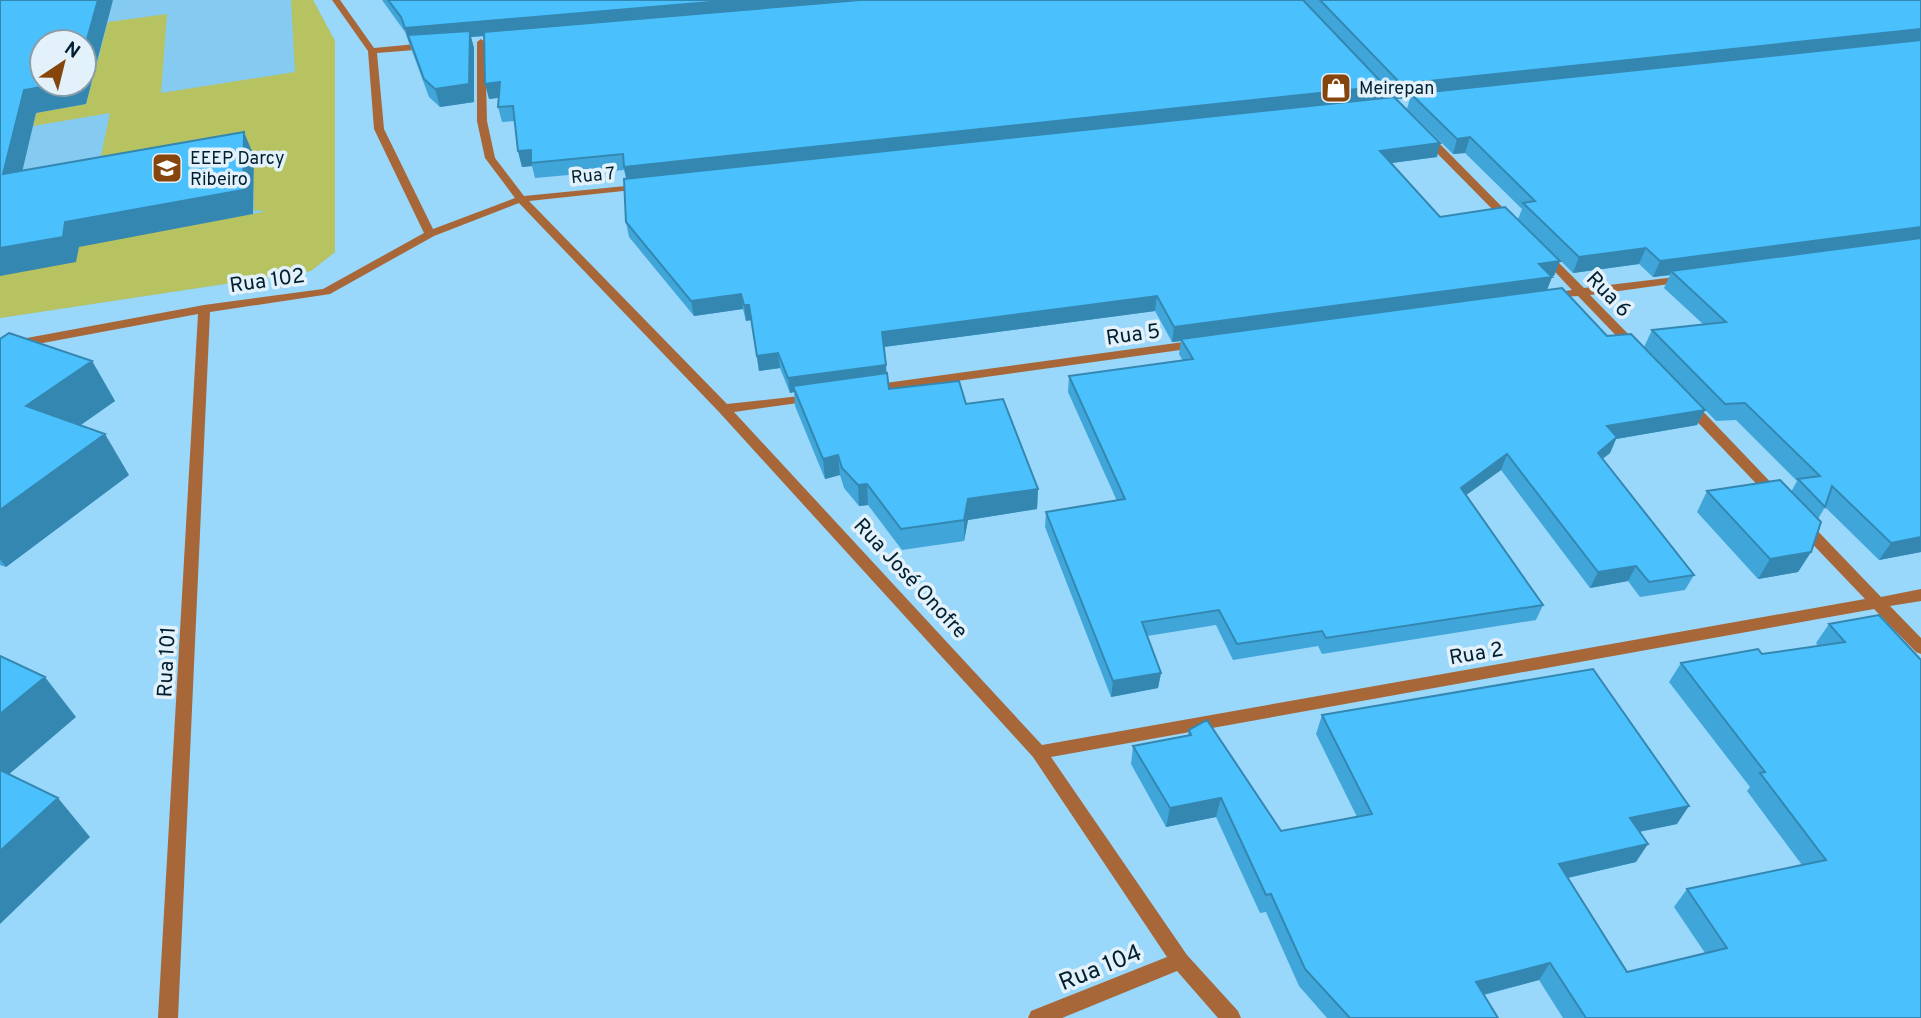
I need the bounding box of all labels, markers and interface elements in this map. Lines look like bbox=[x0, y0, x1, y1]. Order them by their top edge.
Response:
north arrow bbox=[28, 28, 98, 98]
text: N bbox=[59, 37, 84, 64]
shop icon: Meirepan bbox=[1319, 71, 1353, 105]
place label: Meirepan bbox=[1359, 78, 1434, 101]
place label: EEEP Darcy Ribeiro bbox=[190, 148, 284, 192]
school or university icon: EEEP Darcy Ribeiro bbox=[150, 151, 184, 185]
street label: Rua 7 bbox=[570, 163, 616, 190]
street label: Rua 102 bbox=[228, 263, 307, 300]
street label: Rua 6 bbox=[1579, 266, 1636, 324]
street label: Rua 5 bbox=[1104, 318, 1162, 353]
street label: Rua José Onofre bbox=[847, 513, 973, 645]
street label: Rua 101 bbox=[152, 626, 183, 698]
street label: Rua 2 bbox=[1447, 636, 1505, 672]
street label: Rua 104 bbox=[1055, 939, 1147, 999]

